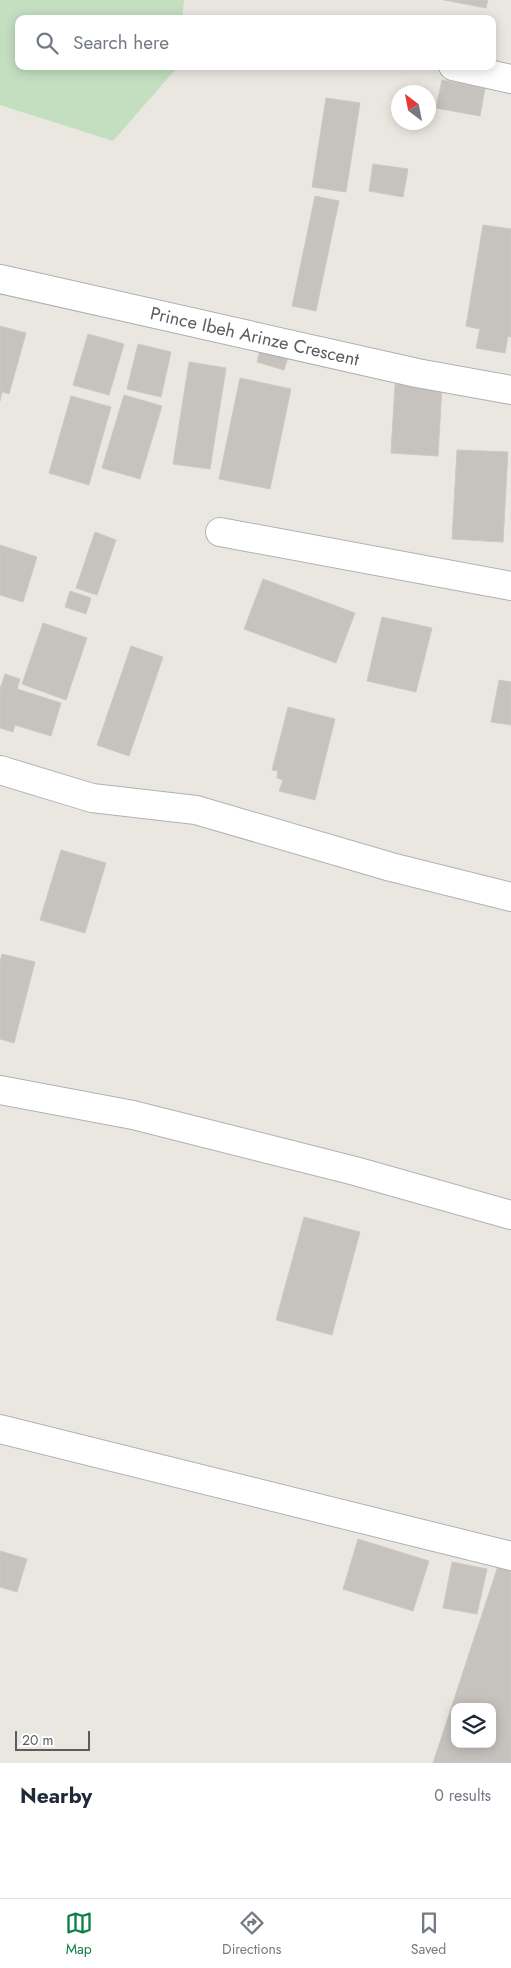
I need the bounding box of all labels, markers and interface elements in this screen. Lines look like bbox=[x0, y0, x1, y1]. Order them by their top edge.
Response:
search box bbox=[15, 15, 496, 70]
icon: search bbox=[33, 29, 61, 57]
text: Search here bbox=[73, 29, 169, 56]
north arrow bbox=[391, 85, 436, 130]
street label: Prince Ibeh Arinze Crescent bbox=[148, 300, 362, 373]
map controls bbox=[451, 1703, 496, 1748]
button: layers bbox=[451, 1703, 496, 1748]
scale bar bbox=[15, 1728, 90, 1751]
text: 20 m bbox=[22, 1730, 54, 1750]
text: Nearby bbox=[20, 1781, 92, 1811]
text: 0 results bbox=[434, 1784, 491, 1807]
tab: Map bbox=[65, 1909, 93, 1959]
tab: Directions bbox=[222, 1909, 281, 1959]
tab: Saved bbox=[411, 1909, 446, 1959]

